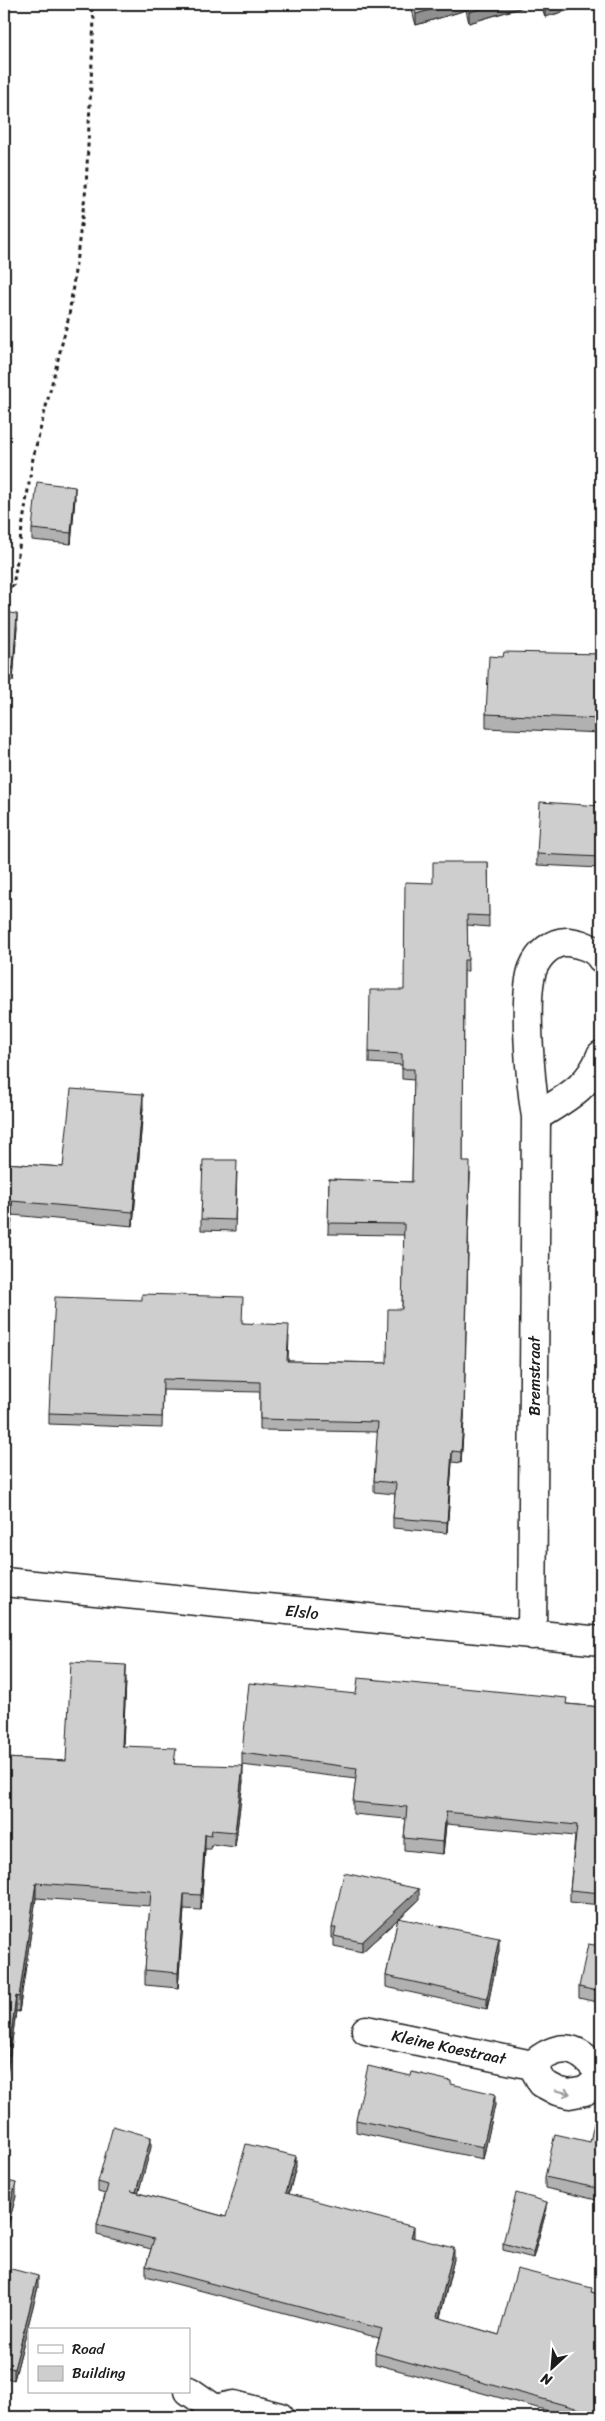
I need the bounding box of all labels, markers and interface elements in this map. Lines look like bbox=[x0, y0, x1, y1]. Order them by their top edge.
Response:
street label: Bremstraat bbox=[520, 1336, 549, 1416]
street label: Elslo bbox=[284, 1596, 320, 1628]
street label: Kleine Koestraat bbox=[389, 2021, 509, 2073]
one-way arrow bbox=[555, 2088, 571, 2097]
legend bbox=[28, 2328, 190, 2394]
text: Road bbox=[72, 2336, 105, 2362]
north arrow bbox=[528, 2344, 578, 2394]
text: Building bbox=[72, 2360, 126, 2386]
text: N bbox=[536, 2366, 557, 2393]

